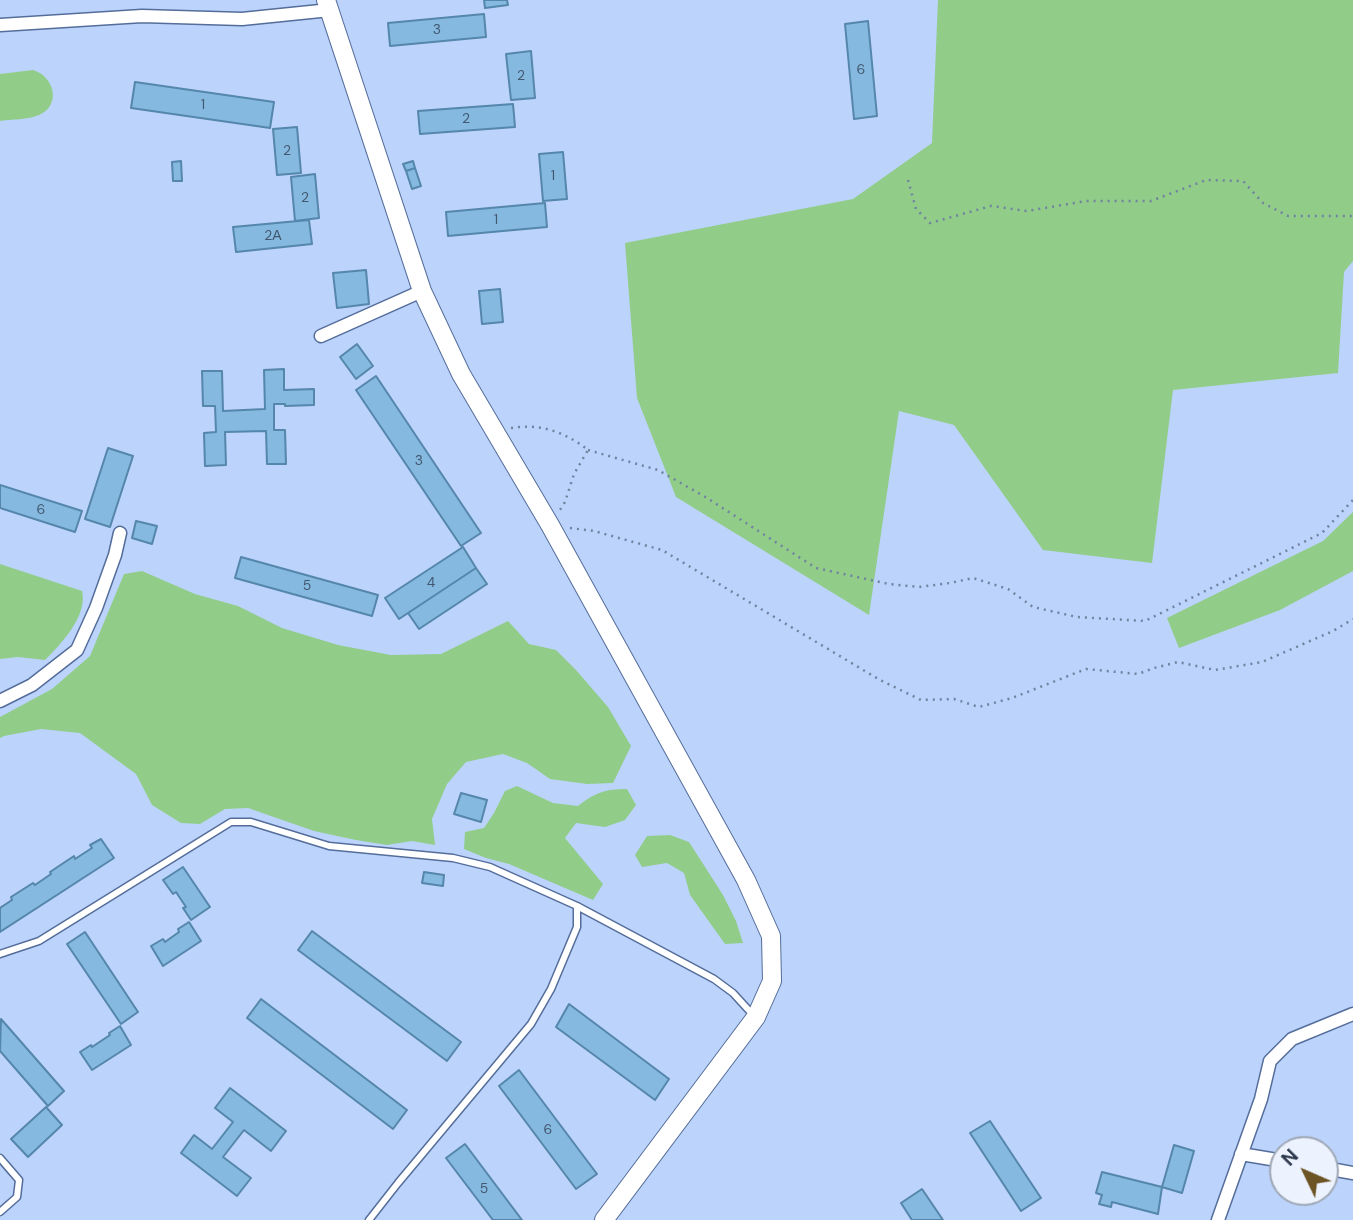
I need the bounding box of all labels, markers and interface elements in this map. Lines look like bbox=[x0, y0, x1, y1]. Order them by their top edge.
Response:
house number: 3 bbox=[433, 22, 441, 38]
house number: 6 bbox=[857, 62, 865, 78]
house number: 2 bbox=[517, 68, 525, 84]
house number: 1 bbox=[201, 97, 205, 113]
house number: 2 bbox=[462, 111, 470, 127]
house number: 2 bbox=[283, 143, 291, 159]
house number: 1 bbox=[551, 168, 555, 184]
house number: 2 bbox=[301, 190, 309, 206]
house number: 1 bbox=[494, 212, 498, 228]
house number: 2А bbox=[264, 228, 282, 244]
house number: 3 bbox=[415, 453, 423, 469]
house number: 6 bbox=[37, 502, 45, 518]
house number: 4 bbox=[427, 575, 435, 591]
house number: 5 bbox=[303, 578, 311, 594]
house number: 6 bbox=[544, 1122, 552, 1138]
north arrow bbox=[1269, 1136, 1339, 1206]
text: N bbox=[1276, 1144, 1304, 1171]
house number: 5 bbox=[480, 1181, 488, 1197]

